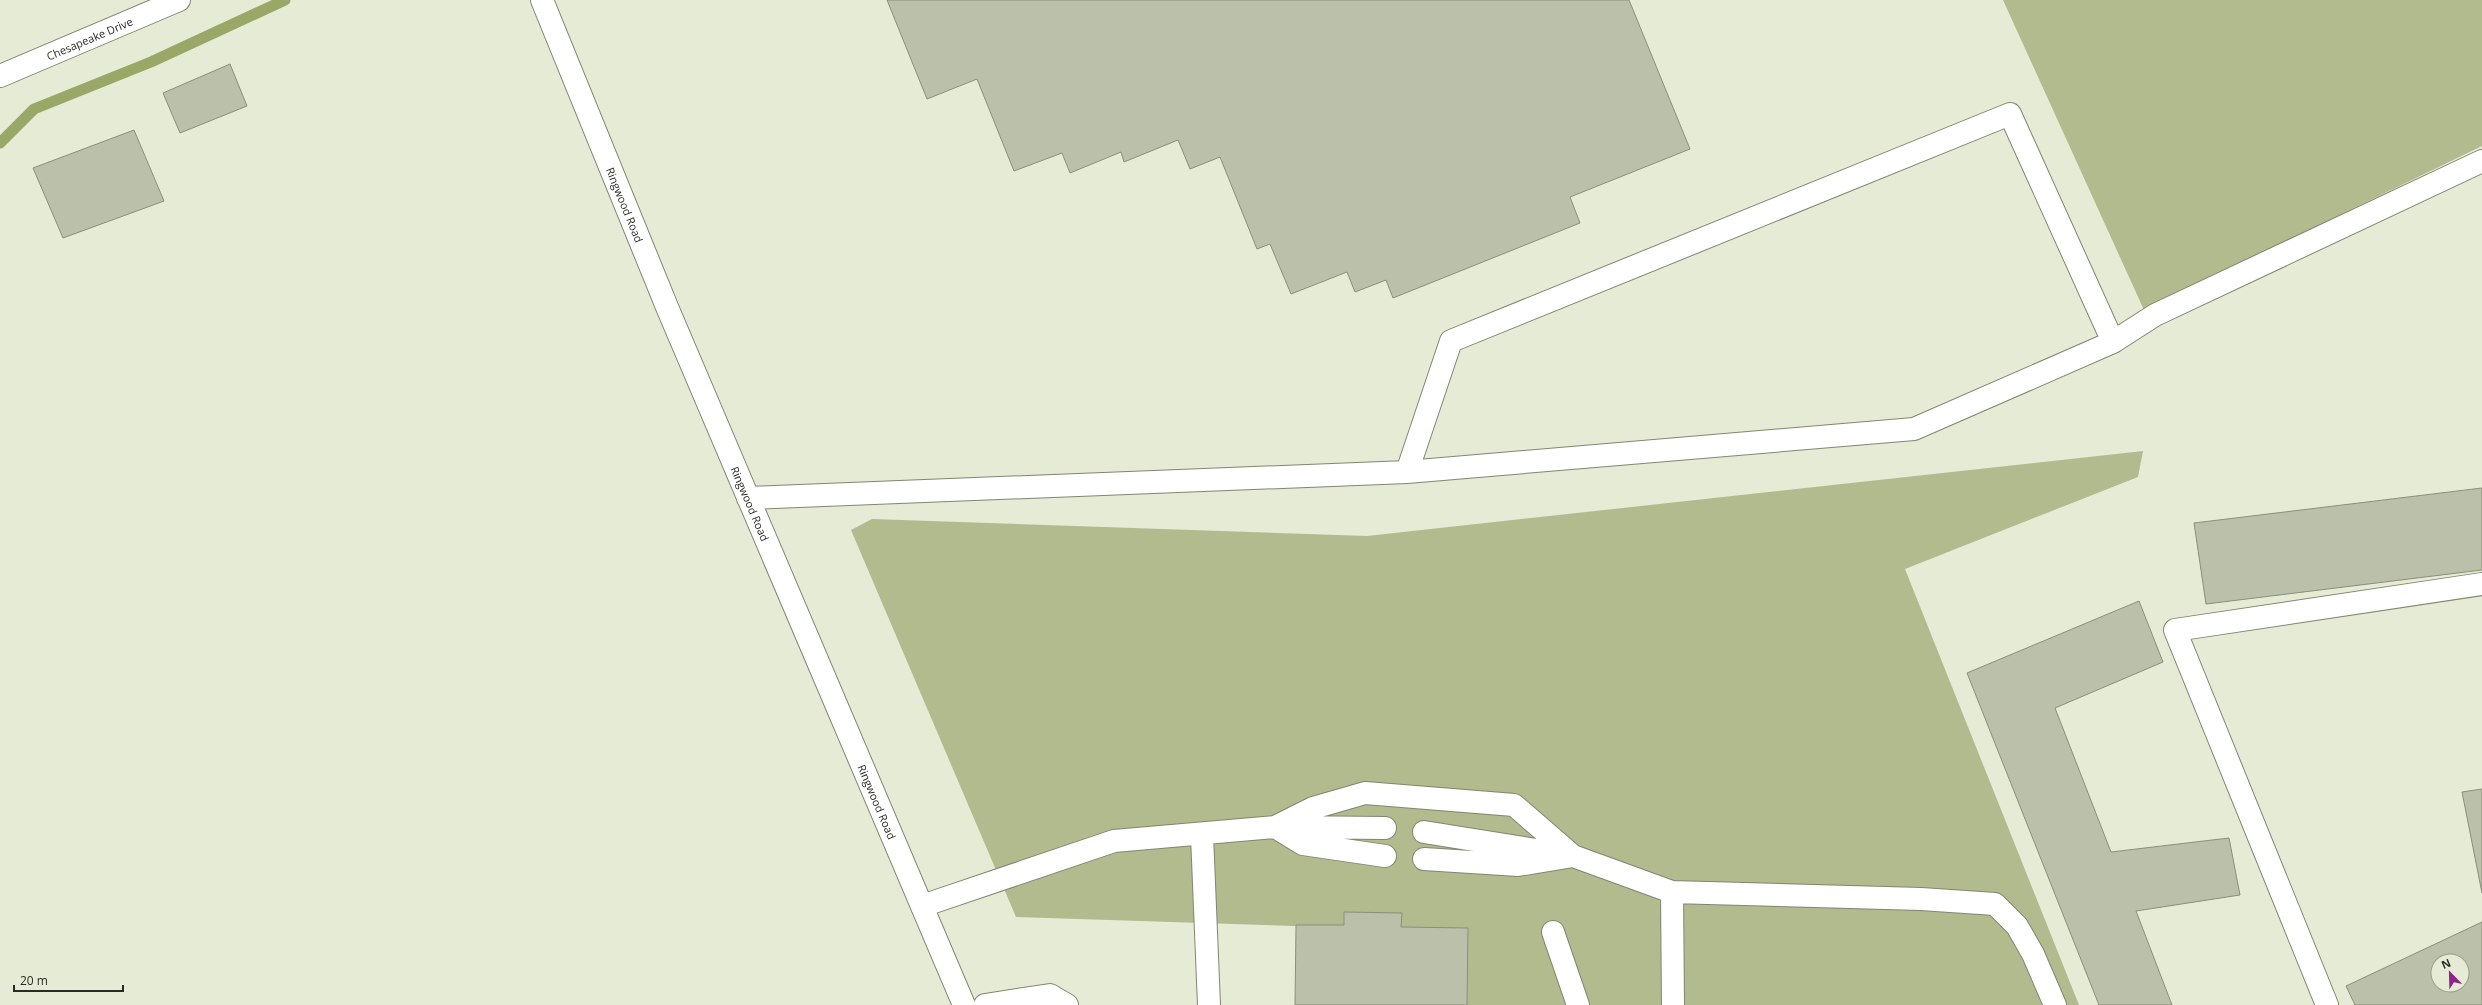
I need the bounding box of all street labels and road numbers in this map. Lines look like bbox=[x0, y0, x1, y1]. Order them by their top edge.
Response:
street label: Chesapeake Drive bbox=[44, 13, 135, 63]
street label: Ringwood Road bbox=[603, 165, 647, 245]
street label: Ringwood Road bbox=[728, 464, 773, 543]
street label: Ringwood Road bbox=[855, 762, 900, 841]

